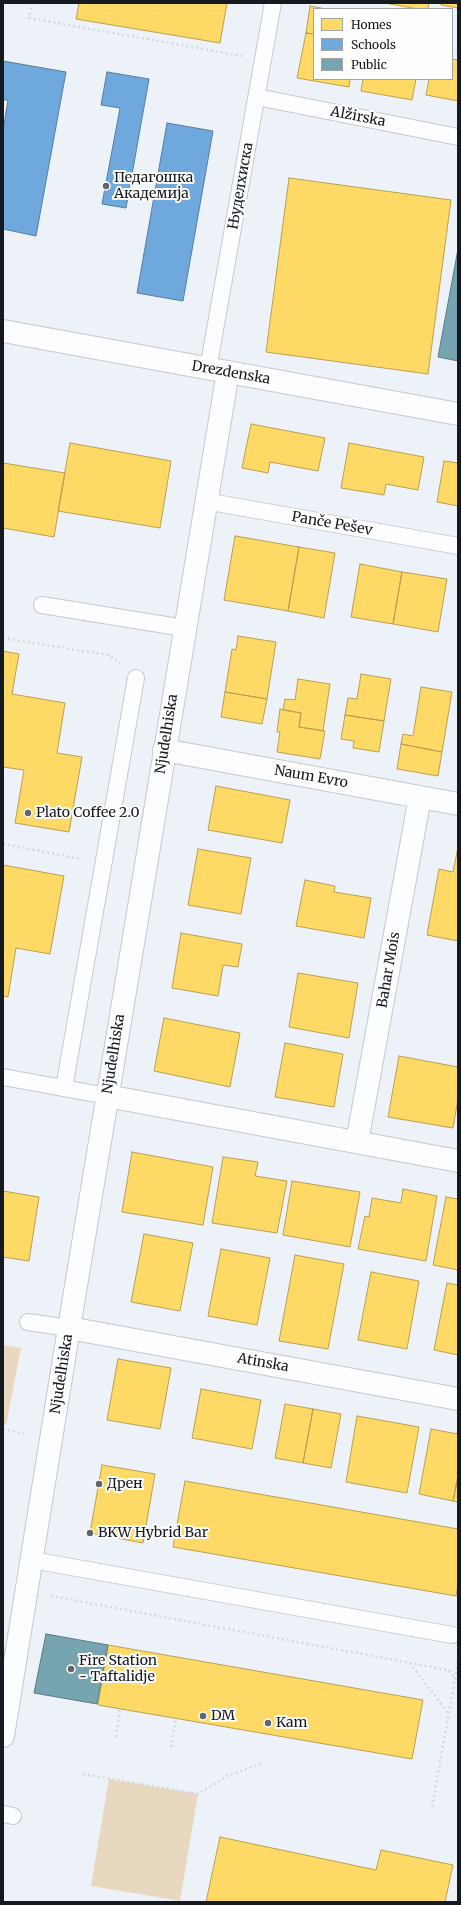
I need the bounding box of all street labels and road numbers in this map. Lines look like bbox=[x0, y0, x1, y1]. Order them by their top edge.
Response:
street label: Alžirska bbox=[329, 103, 387, 131]
street label: Њуделхиска bbox=[225, 141, 257, 231]
street label: Drezdenska bbox=[190, 358, 272, 388]
street label: Panče Pešev bbox=[290, 509, 374, 539]
street label: Njudelhiska bbox=[152, 693, 182, 775]
street label: Naum Evro bbox=[273, 762, 349, 792]
street label: Bahar Mois bbox=[374, 931, 404, 1009]
street label: Njudelhiska bbox=[99, 1013, 129, 1095]
street label: Njudelhiska bbox=[47, 1333, 77, 1415]
street label: Atinska bbox=[236, 1350, 290, 1376]

